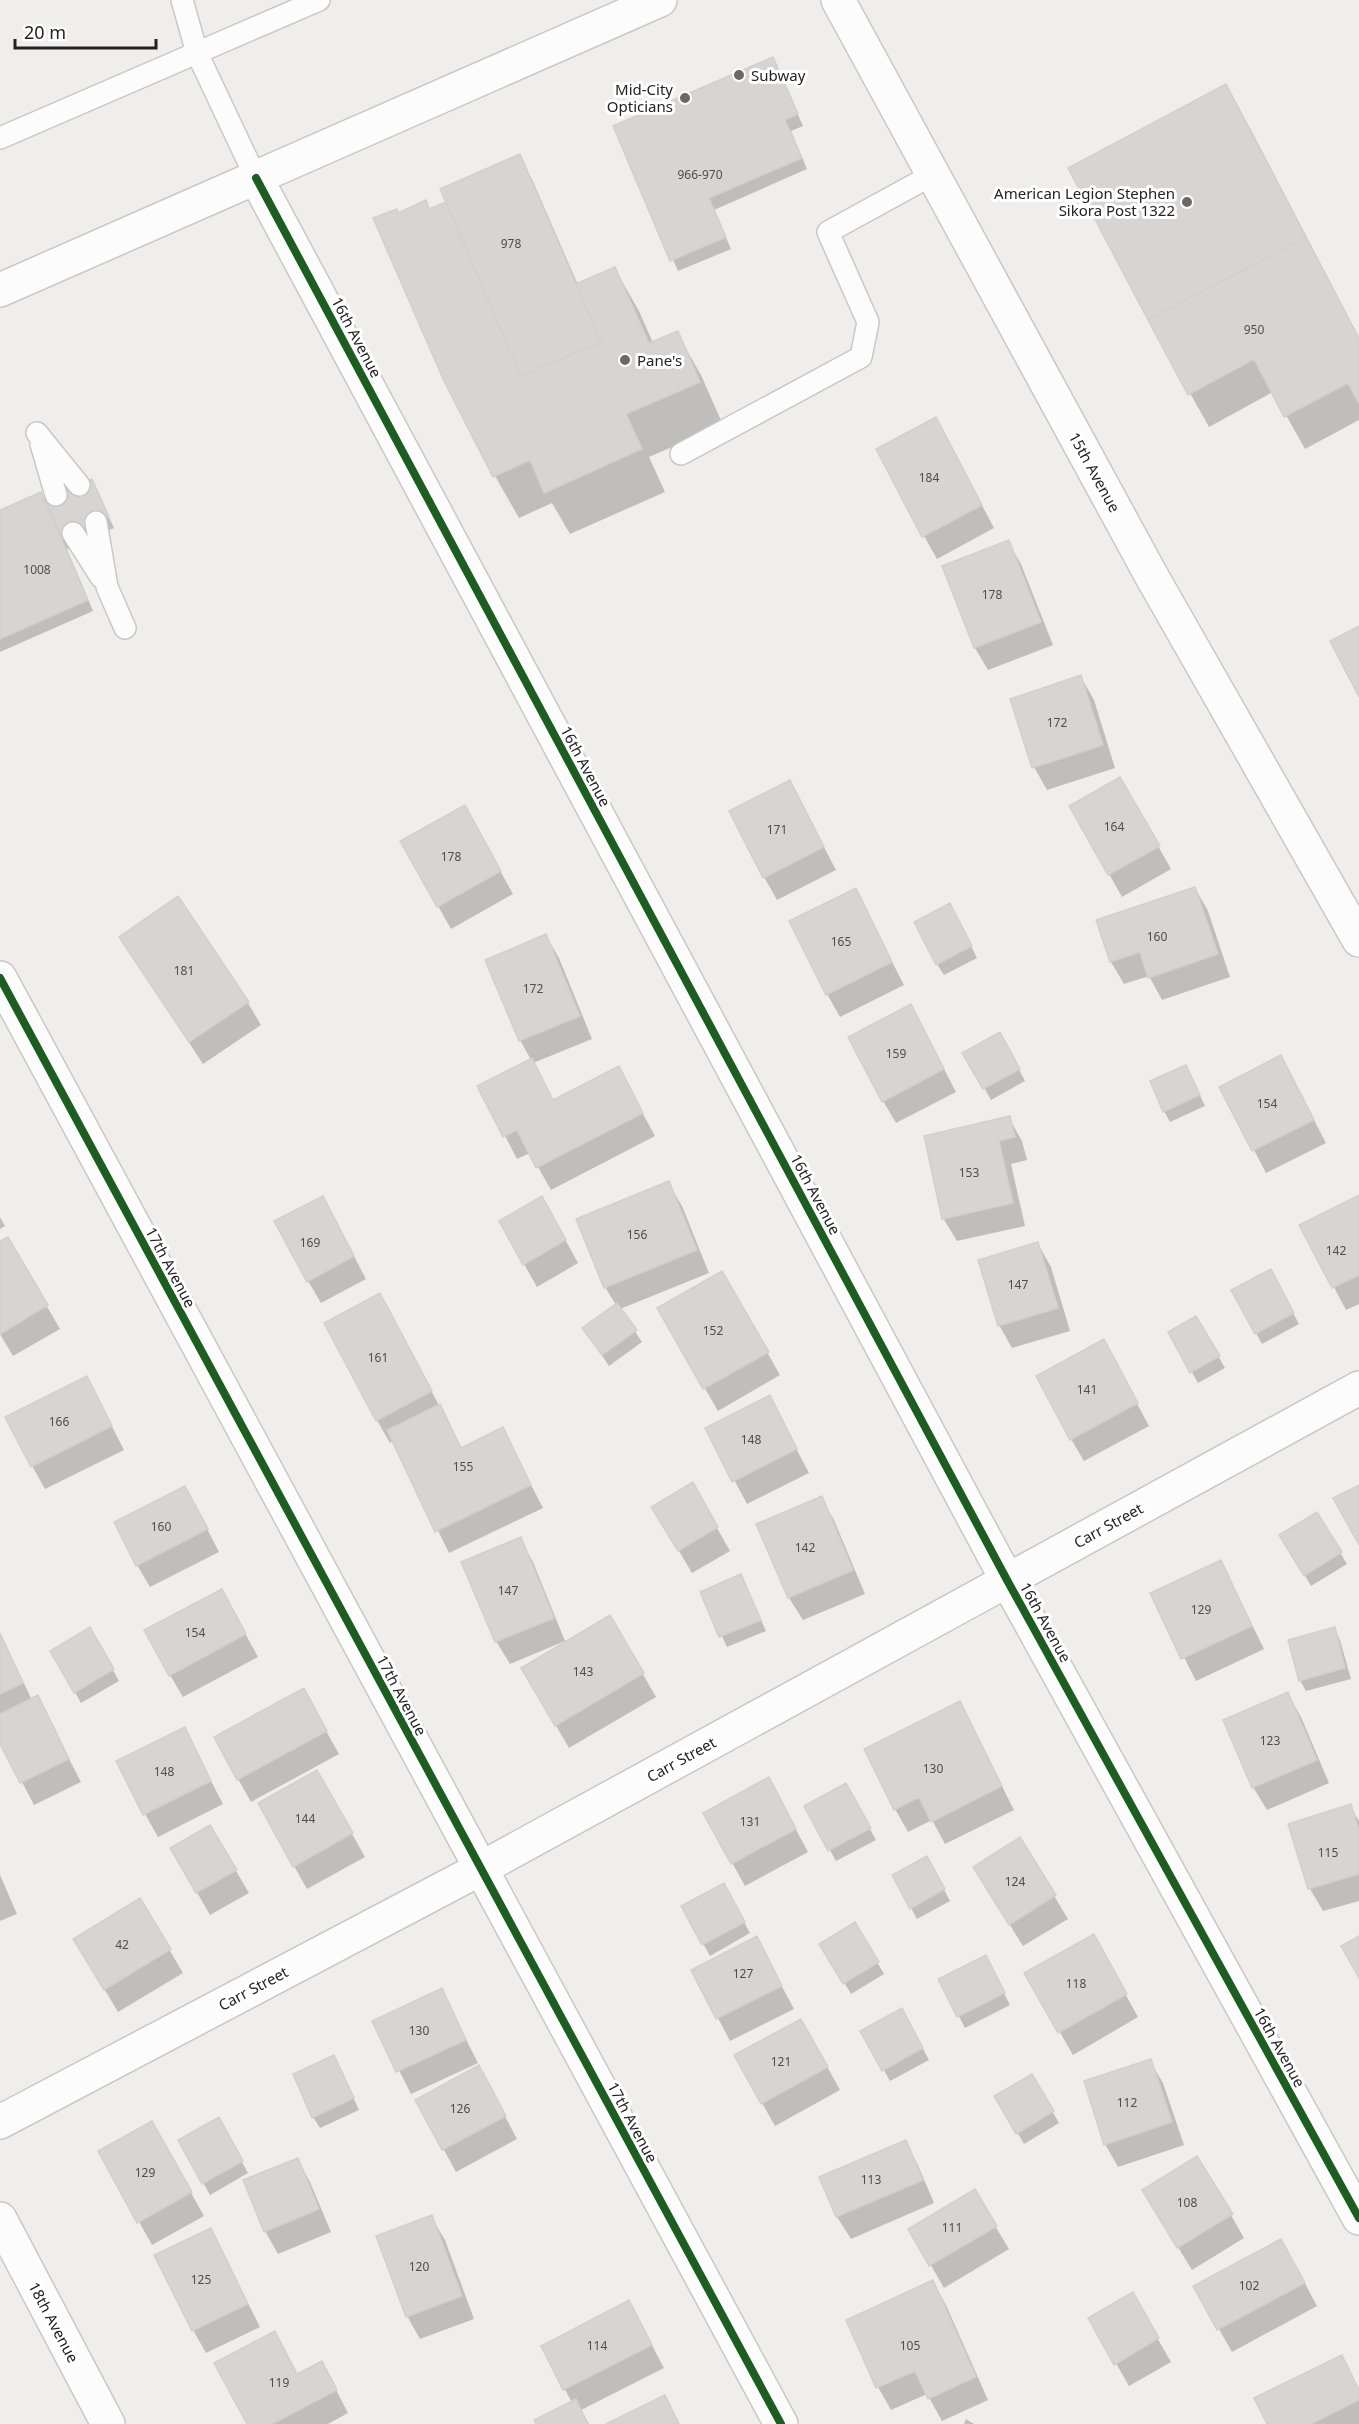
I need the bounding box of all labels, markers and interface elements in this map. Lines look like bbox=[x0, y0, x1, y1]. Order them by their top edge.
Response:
scale bar bbox=[15, 12, 156, 50]
text: 20 m bbox=[24, 20, 66, 44]
place label: Subway bbox=[751, 65, 806, 85]
marker: Subway bbox=[732, 68, 746, 82]
place label: Mid-City Opticians bbox=[607, 79, 673, 116]
marker: Mid-City Opticians bbox=[678, 91, 692, 105]
house number: 966-970 bbox=[677, 166, 723, 183]
place label: American Legion Stephen Sikora Post 1322 bbox=[994, 183, 1175, 220]
marker: American Legion Stephen Sikora Post 1322 bbox=[1180, 195, 1194, 209]
house number: 978 bbox=[501, 235, 521, 252]
street label: 16th Avenue bbox=[327, 293, 387, 381]
house number: 950 bbox=[1244, 321, 1264, 338]
place label: Pane's bbox=[637, 350, 682, 370]
marker: Pane's bbox=[618, 353, 632, 367]
street label: 15th Avenue bbox=[1065, 428, 1125, 516]
house number: 184 bbox=[919, 469, 939, 486]
house number: 1008 bbox=[23, 561, 51, 578]
house number: 178 bbox=[982, 586, 1002, 603]
house number: 172 bbox=[1047, 714, 1067, 731]
street label: 16th Avenue bbox=[556, 722, 616, 810]
house number: 164 bbox=[1104, 818, 1124, 835]
house number: 171 bbox=[767, 821, 787, 838]
house number: 178 bbox=[441, 848, 461, 865]
house number: 160 bbox=[1147, 928, 1167, 945]
house number: 165 bbox=[831, 933, 851, 950]
house number: 181 bbox=[174, 962, 194, 979]
house number: 172 bbox=[523, 980, 543, 997]
house number: 159 bbox=[886, 1045, 906, 1062]
house number: 154 bbox=[1257, 1095, 1277, 1112]
street label: 16th Avenue bbox=[786, 1150, 846, 1238]
house number: 153 bbox=[959, 1164, 979, 1181]
street label: 17th Avenue bbox=[141, 1223, 201, 1311]
house number: 156 bbox=[627, 1226, 647, 1243]
house number: 169 bbox=[300, 1234, 320, 1251]
house number: 142 bbox=[1326, 1242, 1346, 1259]
house number: 147 bbox=[1008, 1276, 1028, 1293]
house number: 152 bbox=[703, 1322, 723, 1339]
house number: 161 bbox=[368, 1349, 388, 1366]
house number: 141 bbox=[1077, 1381, 1097, 1398]
house number: 166 bbox=[49, 1413, 69, 1430]
house number: 148 bbox=[741, 1431, 761, 1448]
house number: 155 bbox=[453, 1458, 473, 1475]
street label: Carr Street bbox=[1070, 1498, 1147, 1552]
house number: 160 bbox=[151, 1518, 171, 1535]
house number: 142 bbox=[795, 1539, 815, 1556]
street label: 16th Avenue bbox=[1016, 1578, 1076, 1666]
house number: 147 bbox=[498, 1582, 518, 1599]
house number: 129 bbox=[1191, 1601, 1211, 1618]
house number: 154 bbox=[185, 1624, 205, 1641]
street label: 17th Avenue bbox=[372, 1651, 432, 1739]
house number: 143 bbox=[573, 1663, 593, 1680]
street label: Carr Street bbox=[643, 1732, 720, 1786]
house number: 123 bbox=[1260, 1732, 1280, 1749]
house number: 130 bbox=[923, 1760, 943, 1777]
house number: 148 bbox=[154, 1763, 174, 1780]
house number: 144 bbox=[295, 1810, 315, 1827]
house number: 131 bbox=[740, 1813, 760, 1830]
house number: 115 bbox=[1318, 1844, 1338, 1861]
house number: 124 bbox=[1005, 1873, 1025, 1890]
house number: 42 bbox=[115, 1936, 129, 1953]
street label: Carr Street bbox=[215, 1961, 292, 2015]
house number: 127 bbox=[733, 1965, 753, 1982]
house number: 118 bbox=[1066, 1975, 1086, 1992]
street label: 16th Avenue bbox=[1250, 2003, 1310, 2091]
house number: 130 bbox=[409, 2022, 429, 2039]
house number: 121 bbox=[771, 2053, 791, 2070]
street label: 17th Avenue bbox=[603, 2078, 663, 2166]
house number: 112 bbox=[1117, 2094, 1137, 2111]
house number: 126 bbox=[450, 2100, 470, 2117]
house number: 129 bbox=[135, 2164, 155, 2181]
house number: 113 bbox=[861, 2171, 881, 2188]
house number: 108 bbox=[1177, 2194, 1197, 2211]
house number: 111 bbox=[942, 2219, 962, 2236]
house number: 120 bbox=[409, 2258, 429, 2275]
house number: 125 bbox=[191, 2271, 211, 2288]
house number: 102 bbox=[1239, 2277, 1259, 2294]
street label: 18th Avenue bbox=[24, 2278, 84, 2366]
house number: 114 bbox=[587, 2337, 607, 2354]
house number: 105 bbox=[900, 2337, 920, 2354]
house number: 119 bbox=[269, 2374, 289, 2391]

